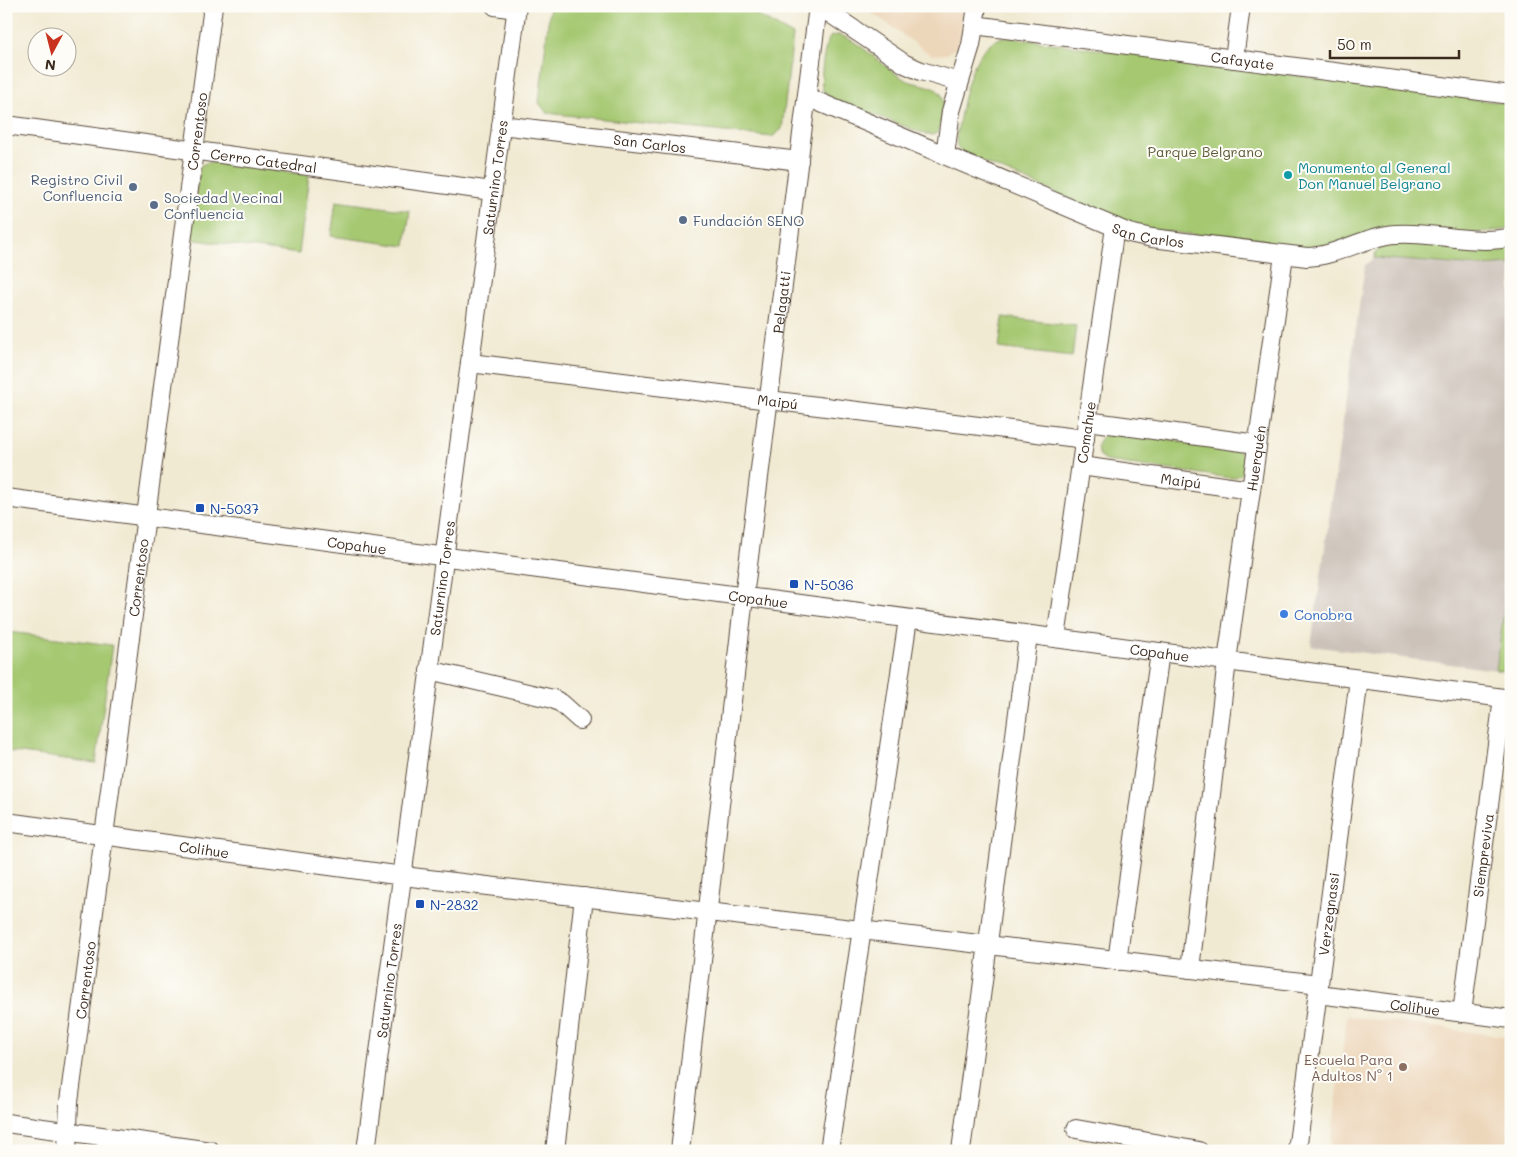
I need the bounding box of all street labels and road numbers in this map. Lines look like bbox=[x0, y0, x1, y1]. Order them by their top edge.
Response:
street label: Cafayate bbox=[1210, 46, 1276, 74]
street label: Correntoso bbox=[182, 91, 211, 171]
street label: Saturnino Torres bbox=[477, 119, 511, 236]
street label: San Carlos bbox=[612, 129, 687, 157]
street label: Cerro Catedral bbox=[209, 143, 318, 177]
street label: San Carlos bbox=[1109, 218, 1185, 251]
street label: Pelagatti bbox=[768, 270, 794, 334]
street label: Maipú bbox=[756, 389, 799, 413]
street label: Comahue bbox=[1072, 400, 1099, 464]
street label: Huerquén bbox=[1241, 424, 1269, 492]
street label: Maipú bbox=[1160, 468, 1202, 492]
street label: Saturnino Torres bbox=[425, 519, 459, 637]
street label: Copahue bbox=[326, 531, 388, 558]
street label: Correntoso bbox=[123, 537, 152, 618]
street label: Copahue bbox=[727, 585, 789, 612]
street label: Copahue bbox=[1129, 639, 1191, 665]
street label: Siempreviva bbox=[1468, 812, 1497, 898]
street label: Colihue bbox=[178, 836, 230, 862]
street label: Verzegnassi bbox=[1313, 871, 1343, 957]
street label: Saturnino Torres bbox=[371, 922, 405, 1039]
street label: Correntoso bbox=[70, 940, 100, 1020]
street label: Colihue bbox=[1389, 994, 1441, 1019]

